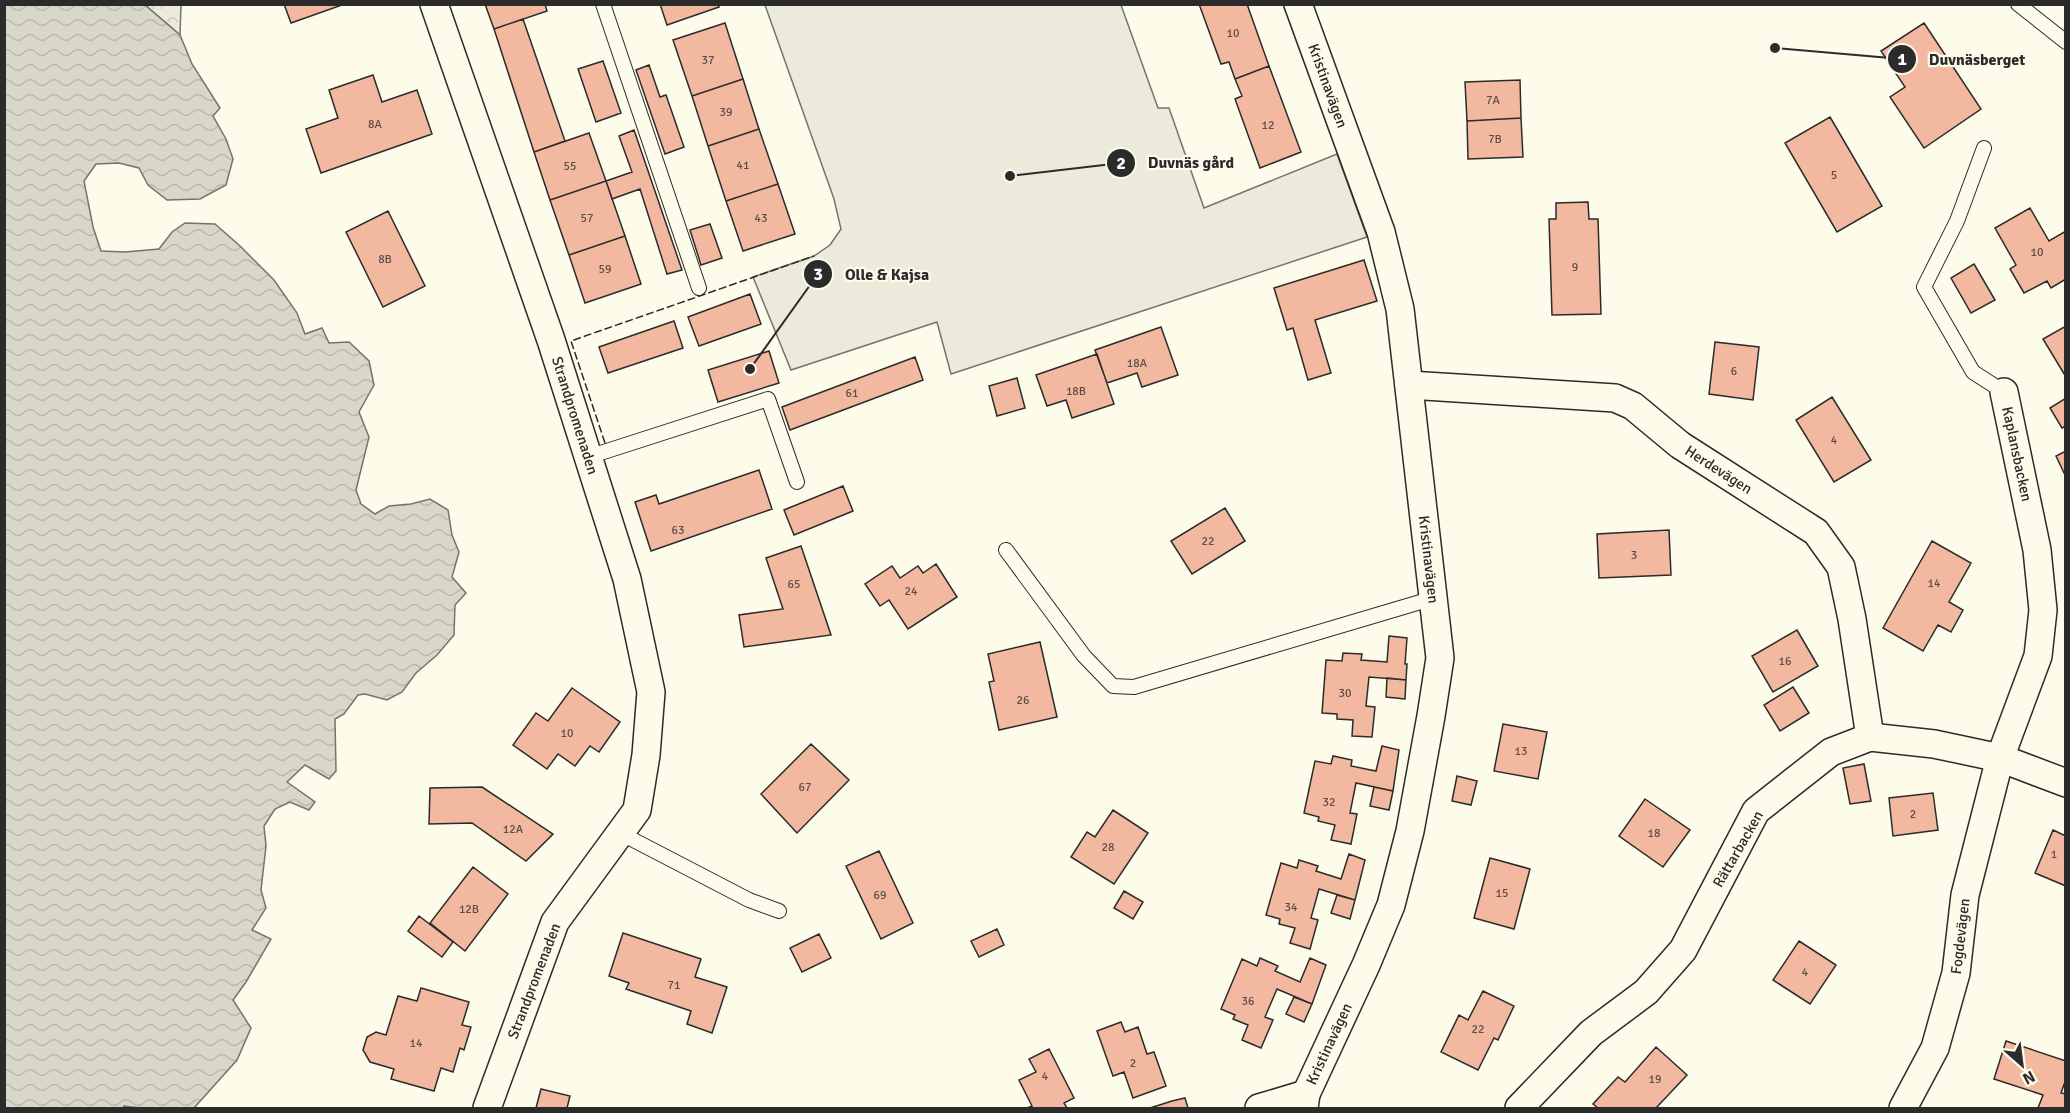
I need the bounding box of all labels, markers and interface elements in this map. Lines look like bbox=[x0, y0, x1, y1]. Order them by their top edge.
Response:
house number: 10 bbox=[1227, 26, 1239, 41]
street label: Kristinavägen bbox=[1304, 41, 1351, 130]
callout: Duvnäsberget bbox=[1887, 42, 2038, 76]
text: 1 bbox=[1897, 48, 1907, 70]
text: Duvnäsberget bbox=[1929, 50, 2025, 70]
house number: 37 bbox=[702, 53, 714, 68]
house number: 7A bbox=[1486, 93, 1501, 108]
house number: 39 bbox=[720, 105, 732, 120]
house number: 8A bbox=[368, 117, 383, 132]
house number: 12 bbox=[1262, 118, 1274, 133]
house number: 7B bbox=[1488, 132, 1502, 147]
callout: Duvnäs gård bbox=[1106, 146, 1246, 180]
text: 2 bbox=[1116, 152, 1126, 174]
text: Duvnäs gård bbox=[1148, 153, 1235, 173]
house number: 41 bbox=[737, 158, 749, 173]
house number: 55 bbox=[564, 159, 576, 174]
house number: 5 bbox=[1831, 168, 1837, 183]
house number: 57 bbox=[581, 211, 593, 226]
house number: 43 bbox=[755, 211, 767, 226]
house number: 10 bbox=[2031, 245, 2043, 260]
house number: 8B bbox=[378, 252, 392, 267]
callout: Olle & Kajsa bbox=[803, 257, 941, 291]
house number: 9 bbox=[1572, 260, 1578, 275]
house number: 59 bbox=[599, 262, 611, 277]
text: 3 bbox=[813, 263, 823, 285]
text: Olle & Kajsa bbox=[845, 265, 929, 285]
street label: Strandpromenaden bbox=[548, 354, 602, 477]
house number: 18A bbox=[1127, 356, 1148, 371]
house number: 6 bbox=[1731, 364, 1737, 379]
house number: 18B bbox=[1066, 384, 1086, 399]
house number: 61 bbox=[846, 386, 858, 401]
street label: Kaplansbacken bbox=[1998, 405, 2036, 503]
house number: 4 bbox=[1831, 433, 1838, 448]
street label: Herdevägen bbox=[1682, 442, 1756, 498]
street label: Kristinavägen bbox=[1415, 514, 1443, 604]
house number: 63 bbox=[672, 523, 684, 538]
house number: 22 bbox=[1202, 534, 1214, 549]
house number: 3 bbox=[1631, 548, 1637, 563]
house number: 14 bbox=[1928, 576, 1941, 591]
house number: 65 bbox=[788, 577, 800, 592]
house number: 24 bbox=[905, 584, 918, 599]
house number: 16 bbox=[1779, 654, 1791, 669]
house number: 30 bbox=[1339, 686, 1351, 701]
house number: 26 bbox=[1017, 693, 1029, 708]
house number: 10 bbox=[561, 726, 573, 741]
house number: 13 bbox=[1515, 744, 1527, 759]
house number: 67 bbox=[799, 780, 811, 795]
house number: 32 bbox=[1323, 795, 1335, 810]
house number: 2 bbox=[1910, 807, 1916, 822]
street label: Rättarbacken bbox=[1709, 808, 1767, 890]
house number: 12A bbox=[503, 822, 524, 837]
house number: 18 bbox=[1648, 826, 1660, 841]
house number: 28 bbox=[1102, 840, 1114, 855]
house number: 1 bbox=[2051, 847, 2057, 862]
house number: 15 bbox=[1496, 886, 1508, 901]
house number: 69 bbox=[874, 888, 886, 903]
street label: Fogdevägen bbox=[1947, 897, 1974, 975]
house number: 34 bbox=[1285, 900, 1298, 915]
house number: 12B bbox=[459, 902, 479, 917]
street label: Strandpromenaden bbox=[504, 921, 564, 1041]
house number: 4 bbox=[1802, 965, 1809, 980]
house number: 71 bbox=[668, 978, 680, 993]
house number: 36 bbox=[1242, 994, 1254, 1009]
street label: Kristinavägen bbox=[1302, 1000, 1356, 1088]
house number: 22 bbox=[1472, 1022, 1484, 1037]
north arrow bbox=[1992, 1035, 2052, 1095]
house number: 14 bbox=[410, 1036, 423, 1051]
house number: 2 bbox=[1130, 1056, 1136, 1071]
text: N bbox=[2019, 1066, 2038, 1089]
house number: 4 bbox=[1042, 1069, 1049, 1084]
house number: 19 bbox=[1649, 1072, 1661, 1087]

